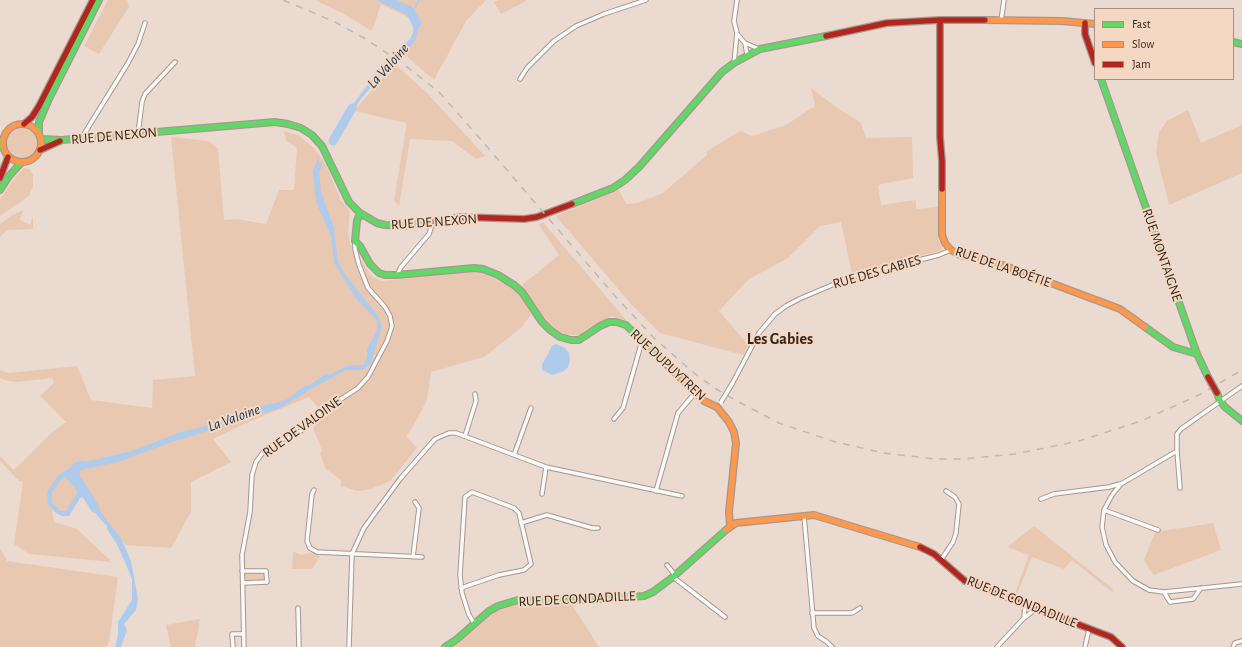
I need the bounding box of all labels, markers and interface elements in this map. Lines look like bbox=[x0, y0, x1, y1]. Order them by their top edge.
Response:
legend bbox=[1094, 8, 1234, 80]
text: Fast bbox=[1132, 18, 1151, 30]
text: Slow bbox=[1132, 38, 1154, 50]
water label: La Valoine bbox=[363, 40, 413, 92]
text: Jam bbox=[1132, 58, 1151, 70]
street label: RUE DE NEXON bbox=[70, 124, 158, 148]
street label: RUE MONTAIGNE bbox=[1138, 206, 1186, 304]
street label: RUE DE NEXON bbox=[390, 211, 478, 233]
street label: RUE DE LA BOÉTIE bbox=[953, 243, 1053, 291]
street label: RUE DES GABIES bbox=[831, 251, 923, 293]
street label: RUE DUPUYTREN bbox=[627, 326, 709, 404]
district label: Les Gabies bbox=[747, 329, 813, 349]
street label: RUE DE VALOINE bbox=[259, 393, 345, 461]
water label: La Valoine bbox=[205, 400, 263, 436]
street label: RUE DE CONDADILLE bbox=[964, 572, 1080, 632]
street label: RUE DE CONDADILLE bbox=[518, 588, 636, 610]

